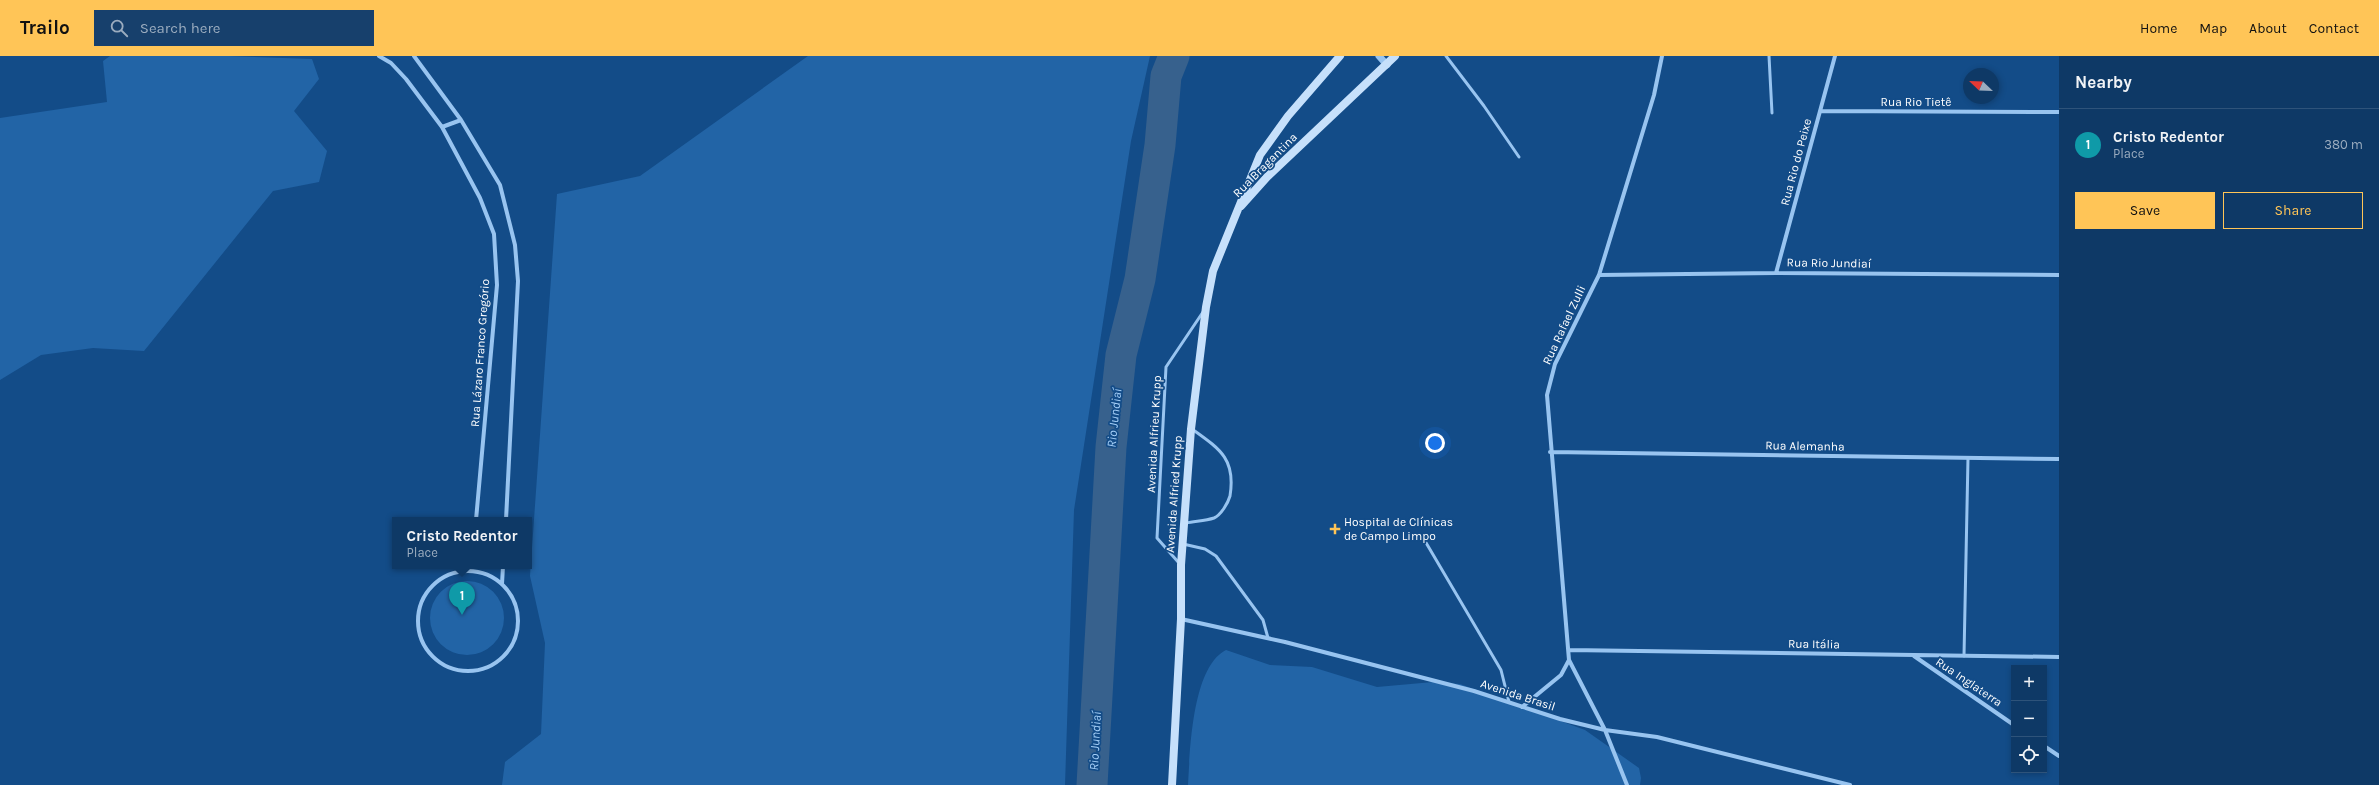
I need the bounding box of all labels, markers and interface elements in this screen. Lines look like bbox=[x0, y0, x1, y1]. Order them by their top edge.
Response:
search box bbox=[94, 10, 374, 46]
text: Trailo bbox=[20, 17, 70, 39]
icon: search bbox=[108, 17, 130, 39]
text: Search here bbox=[140, 19, 221, 37]
text: Home bbox=[2140, 20, 2177, 37]
text: Map bbox=[2199, 20, 2227, 37]
text: About bbox=[2249, 20, 2287, 37]
text: Contact bbox=[2309, 20, 2359, 37]
north arrow bbox=[1963, 68, 1999, 104]
text: Nearby bbox=[2075, 72, 2132, 92]
street label: Rua Rio Tietê bbox=[1881, 95, 1951, 109]
street label: Rua Rio do Peixe bbox=[1778, 117, 1814, 207]
text: Cristo Redentor bbox=[2113, 128, 2224, 146]
street label: Rua Bragantina bbox=[1230, 130, 1300, 200]
text: 1 bbox=[2086, 137, 2090, 152]
text: 380 m bbox=[2324, 137, 2363, 152]
text: Place bbox=[2113, 146, 2144, 161]
button: Save bbox=[2075, 192, 2215, 229]
button: Share bbox=[2223, 192, 2363, 229]
street label: Rua Rio Jundiaí bbox=[1787, 255, 1872, 271]
street label: Rua Lázaro Franco Gregório bbox=[468, 278, 492, 428]
street label: Rua Rafael Zulli bbox=[1540, 283, 1588, 367]
street label: Avenida Alfrieu Krupp bbox=[1144, 375, 1164, 493]
water label: Rio Jundiaí bbox=[1103, 386, 1125, 448]
your location bbox=[1425, 433, 1445, 453]
street label: Avenida Alfried Krupp bbox=[1163, 435, 1185, 553]
street label: Rua Alemanha bbox=[1765, 438, 1845, 454]
place label: Hospital de Clínicas de Campo Limpo bbox=[1344, 515, 1453, 543]
popup bbox=[392, 517, 532, 569]
marker: Hospital de Clínicas de Campo Limpo bbox=[1329, 523, 1341, 535]
text: Cristo Redentor bbox=[407, 527, 517, 545]
text: Place bbox=[407, 545, 438, 560]
pin: 1 bbox=[449, 582, 475, 615]
street label: Rua Itália bbox=[1788, 637, 1840, 651]
street label: Rua Inglaterra bbox=[1933, 655, 2005, 709]
map controls bbox=[2011, 665, 2047, 773]
button: + bbox=[2011, 665, 2047, 701]
street label: Avenida Brasil bbox=[1479, 676, 1557, 714]
button: − bbox=[2011, 701, 2047, 737]
water label: Rio Jundiaí bbox=[1086, 710, 1104, 771]
button: locate bbox=[2011, 737, 2047, 773]

